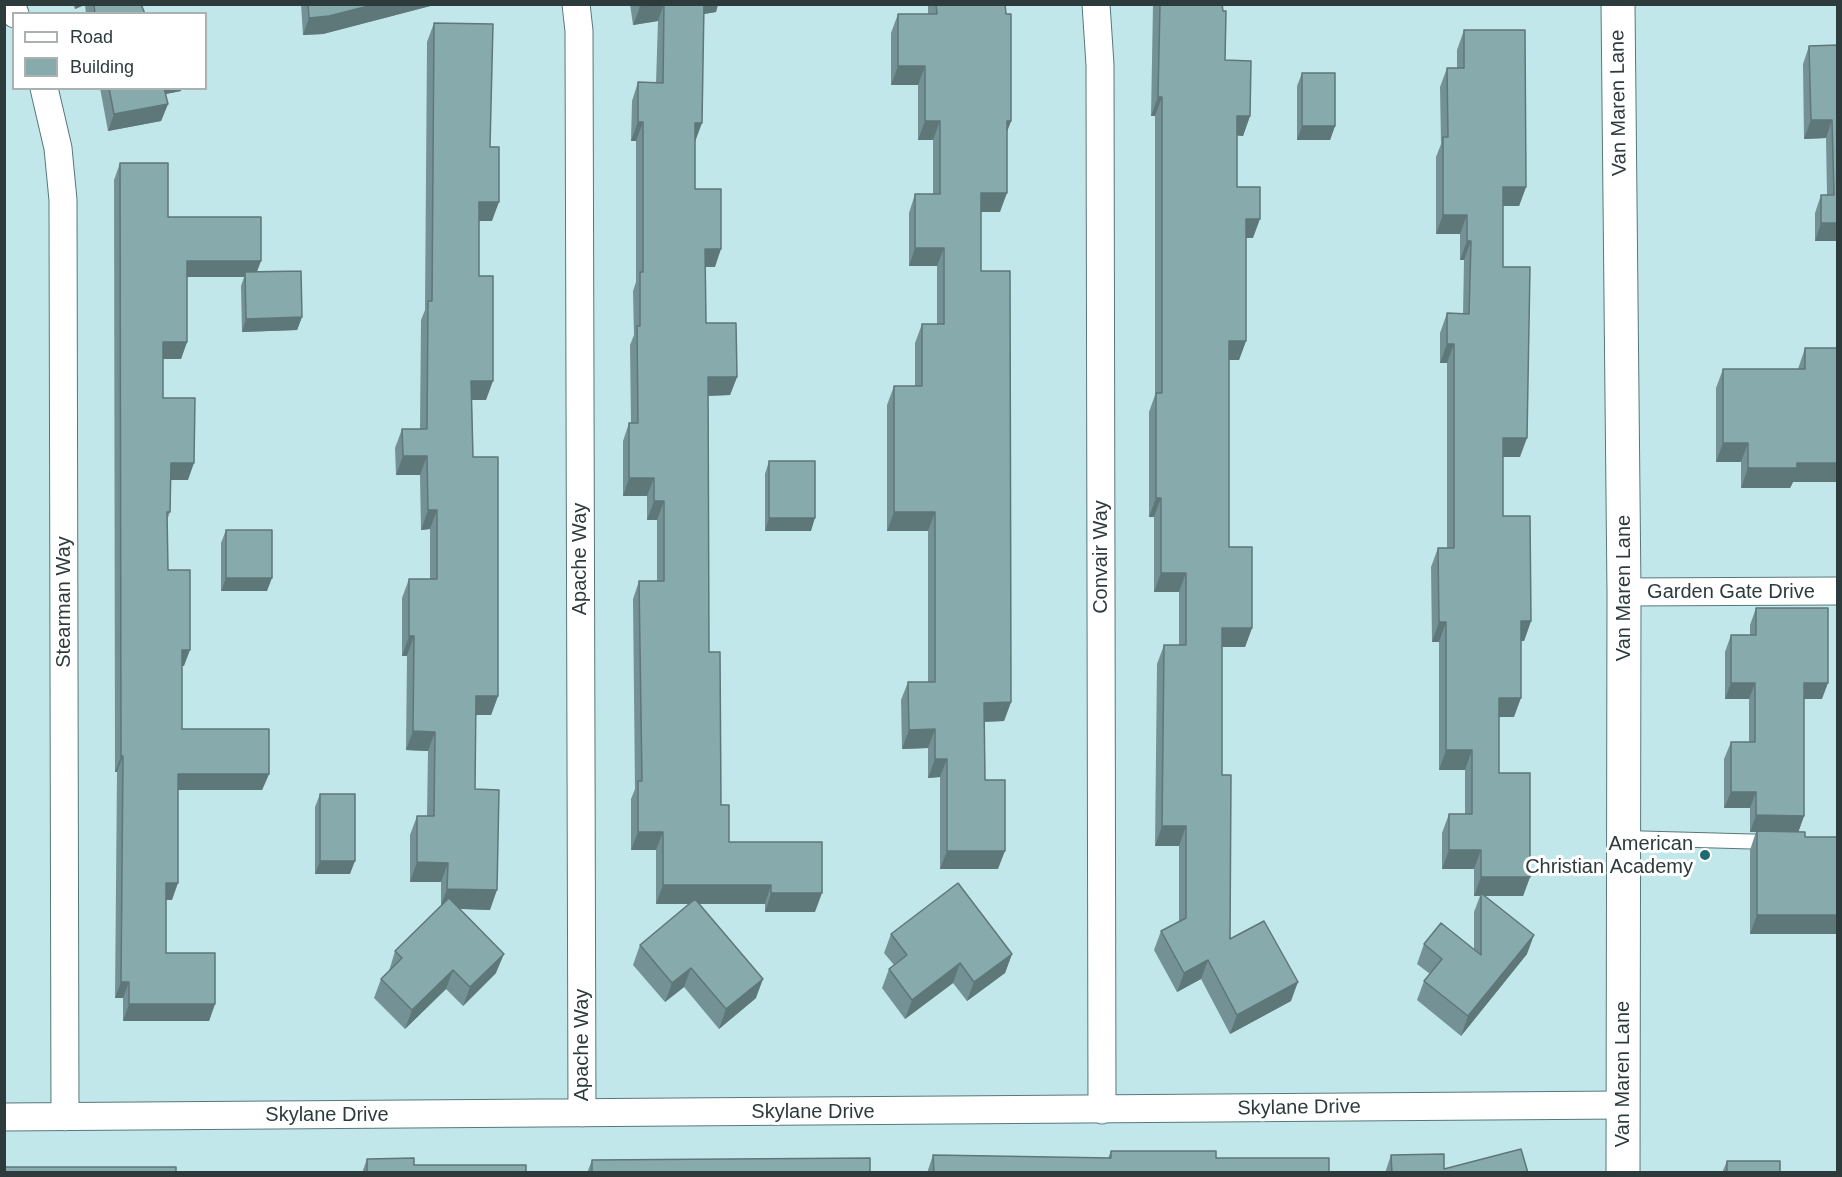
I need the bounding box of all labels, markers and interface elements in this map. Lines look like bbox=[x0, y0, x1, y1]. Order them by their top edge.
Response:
legend bbox=[12, 12, 207, 90]
text: Road bbox=[70, 27, 113, 47]
street label: Van Maren Lane bbox=[1606, 30, 1632, 176]
text: Building bbox=[70, 57, 134, 77]
street label: Convair Way bbox=[1089, 500, 1113, 614]
street label: Apache Way bbox=[568, 503, 592, 615]
street label: Van Maren Lane bbox=[1612, 515, 1636, 661]
street label: Stearman Way bbox=[52, 536, 76, 668]
street label: Garden Gate Drive bbox=[1647, 580, 1815, 604]
place label: American Christian Academy bbox=[1525, 832, 1693, 879]
marker: American Christian Academy bbox=[1698, 848, 1712, 862]
street label: Apache Way bbox=[570, 989, 594, 1101]
street label: Van Maren Lane bbox=[1611, 1001, 1635, 1147]
street label: Skylane Drive bbox=[1237, 1095, 1361, 1121]
street label: Skylane Drive bbox=[751, 1100, 875, 1124]
street label: Skylane Drive bbox=[265, 1103, 389, 1127]

